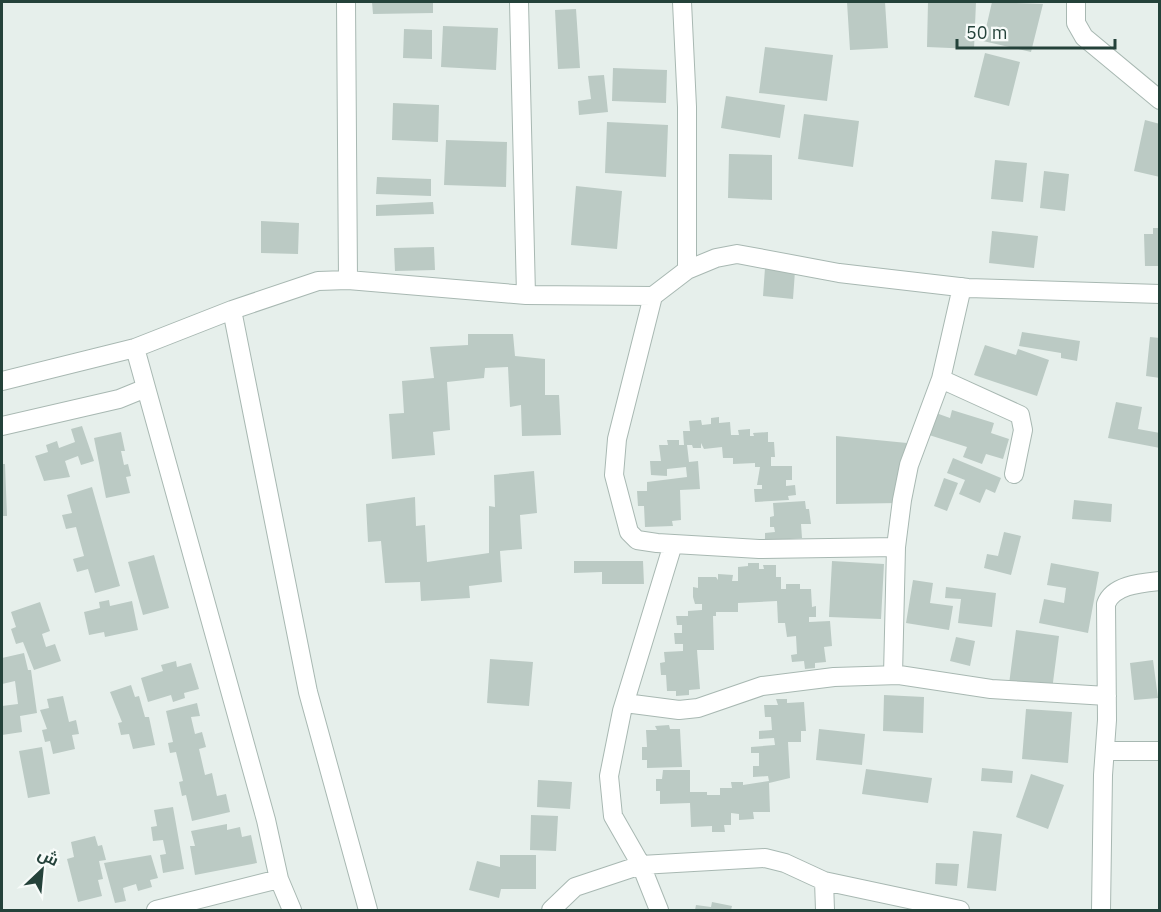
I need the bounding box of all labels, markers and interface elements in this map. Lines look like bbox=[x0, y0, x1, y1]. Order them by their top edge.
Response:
scale bar bbox=[957, 12, 1114, 50]
text: 50 m bbox=[966, 21, 1008, 44]
north arrow bbox=[12, 840, 72, 900]
text: ش bbox=[35, 843, 62, 870]

